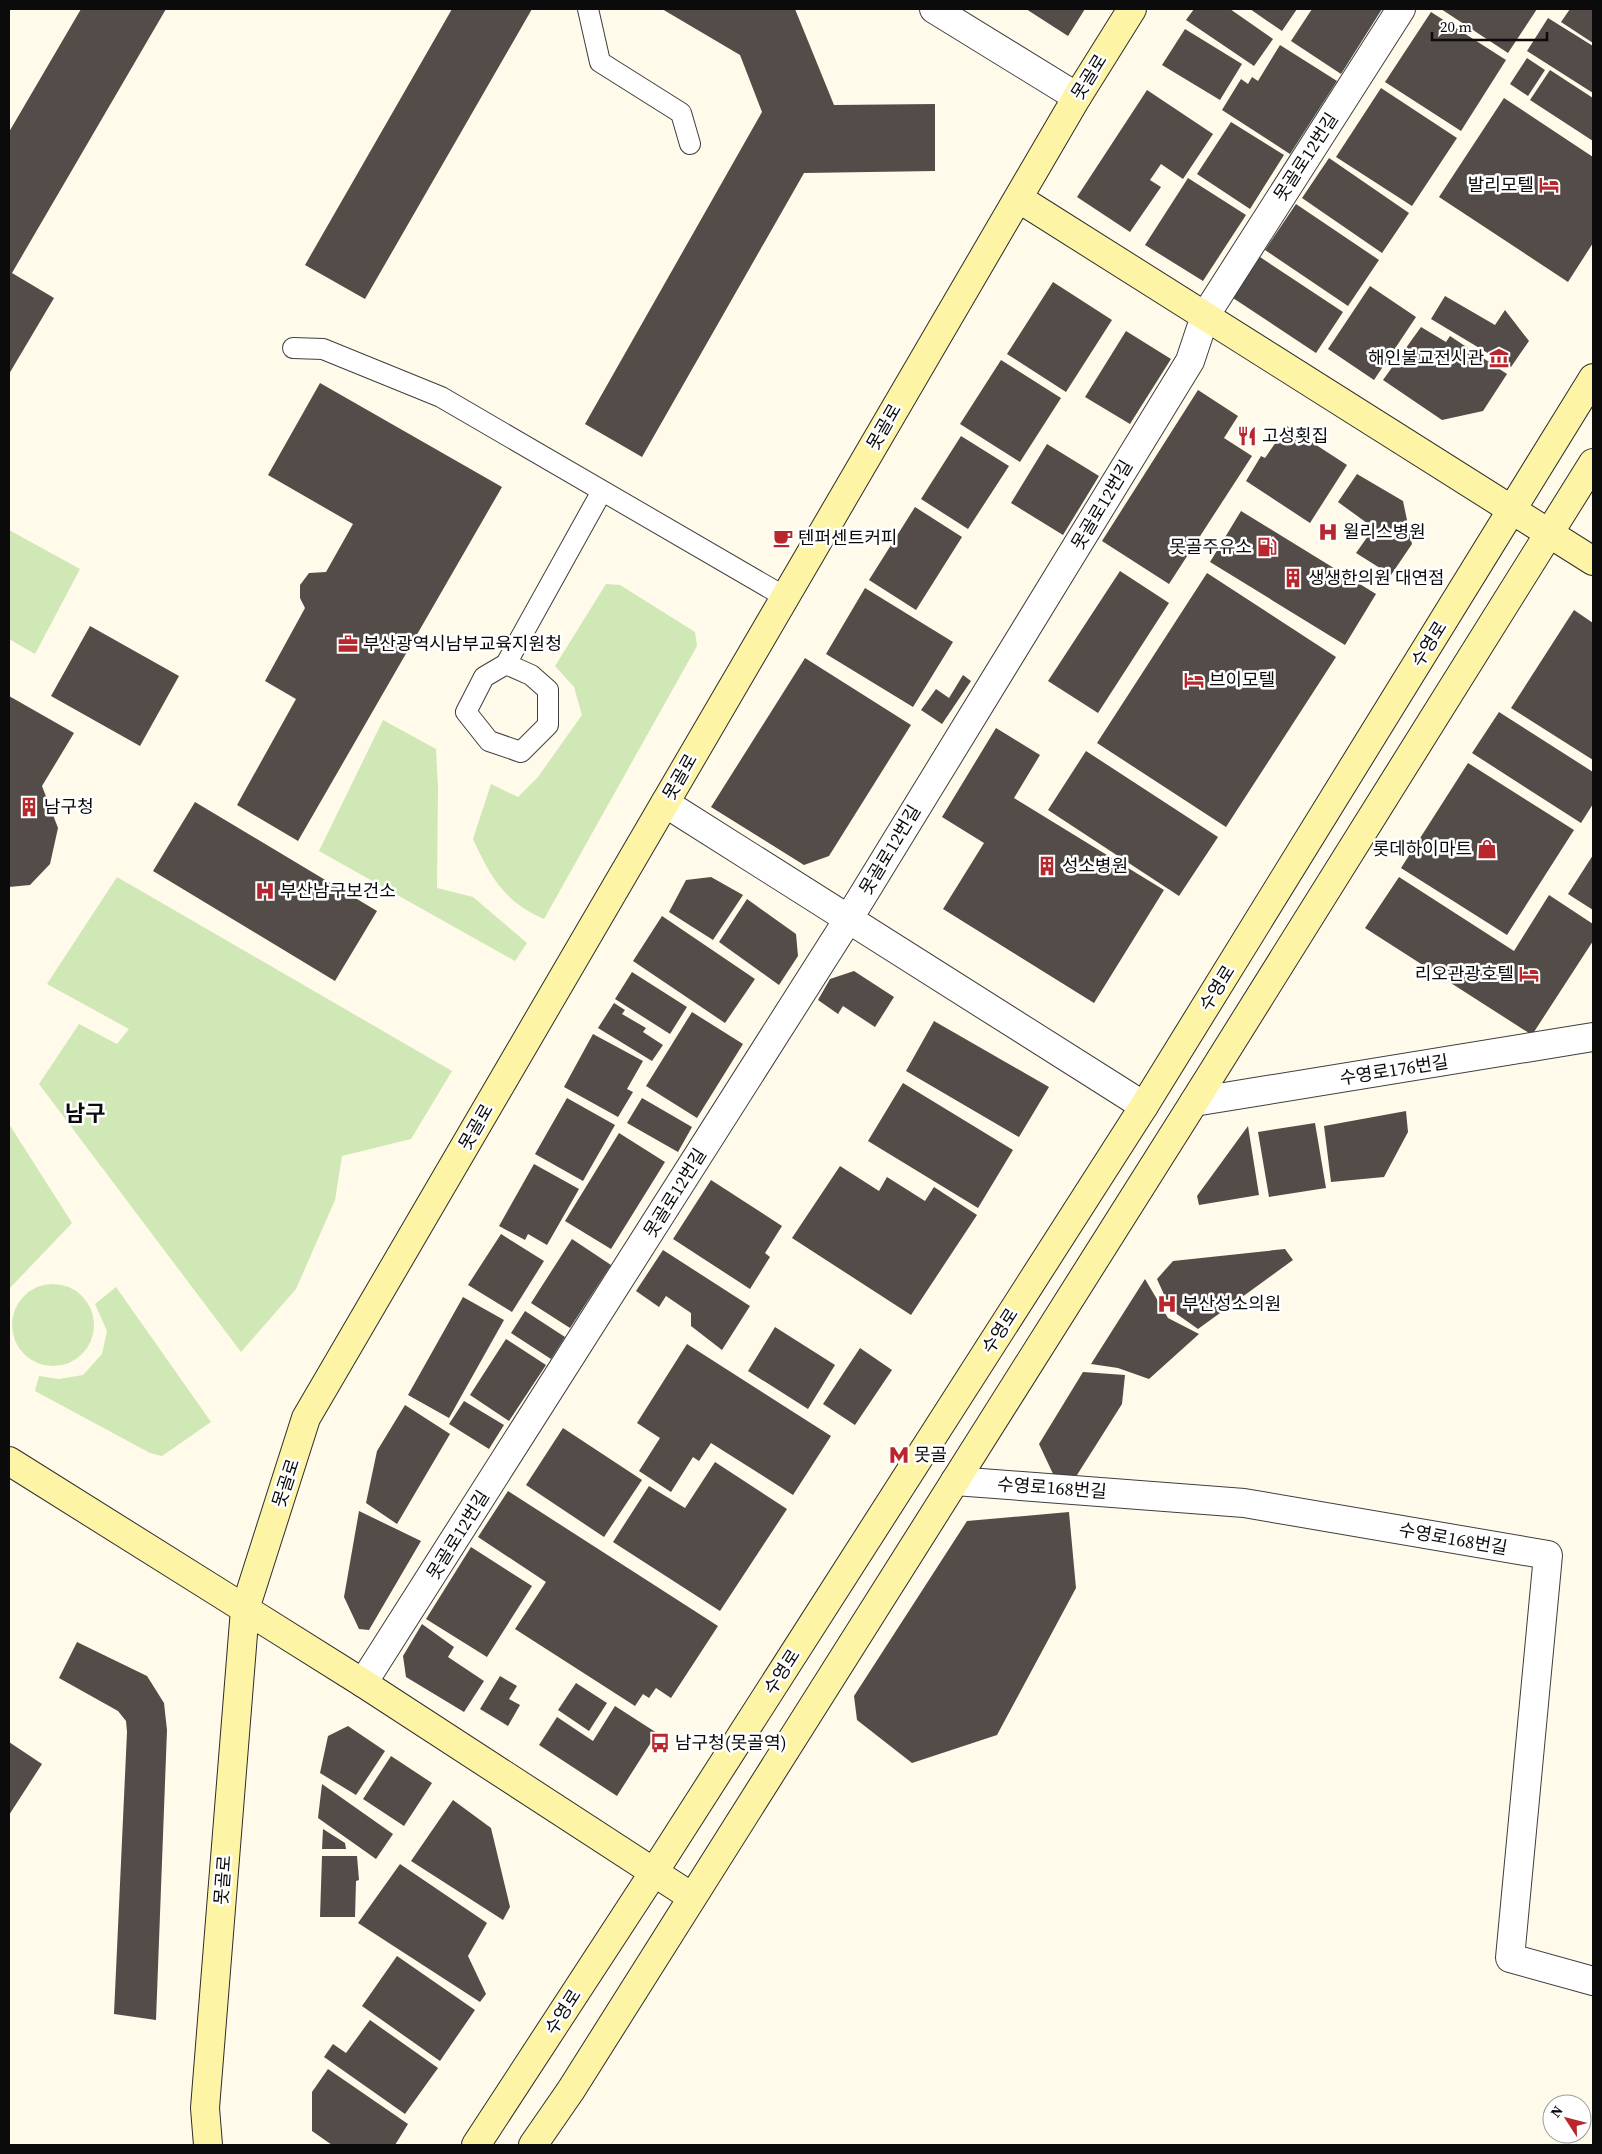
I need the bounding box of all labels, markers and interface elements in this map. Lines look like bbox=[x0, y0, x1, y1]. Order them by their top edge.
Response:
scale bar bbox=[1432, 10, 1547, 42]
text: 20 m bbox=[1440, 16, 1472, 37]
street label: 못골로 bbox=[1065, 49, 1112, 104]
street label: 못골로12번길 bbox=[1268, 108, 1344, 206]
place label: 발리모텔 bbox=[1468, 172, 1534, 197]
hotel icon: 발리모텔 bbox=[1538, 174, 1560, 196]
place label: 해인불교전시관 bbox=[1368, 345, 1484, 370]
museum icon: 해인불교전시관 bbox=[1488, 347, 1510, 369]
street label: 못골로 bbox=[860, 399, 907, 455]
place label: 고성횟집 bbox=[1262, 423, 1328, 448]
restaurant icon: 고성횟집 bbox=[1236, 425, 1258, 447]
street label: 못골로12번길 bbox=[1065, 455, 1138, 554]
place label: 윌리스병원 bbox=[1343, 519, 1426, 544]
hospital icon: 윌리스병원 bbox=[1317, 521, 1339, 543]
place label: 텐퍼센트커피 bbox=[798, 525, 897, 550]
cafe icon: 텐퍼센트커피 bbox=[772, 527, 794, 549]
place label: 못골주유소 bbox=[1169, 534, 1252, 559]
fuel station icon: 못골주유소 bbox=[1256, 536, 1278, 558]
place label: 생생한의원 대연점 bbox=[1308, 565, 1445, 590]
building icon: 생생한의원 대연점 bbox=[1282, 567, 1304, 589]
street label: 수영로 bbox=[1405, 616, 1452, 671]
place label: 부산광역시남부교육지원청 bbox=[363, 631, 562, 656]
office icon: 부산광역시남부교육지원청 bbox=[337, 633, 359, 655]
place label: 브이모텔 bbox=[1209, 667, 1275, 692]
hotel icon: 브이모텔 bbox=[1183, 669, 1205, 691]
street label: 못골로 bbox=[656, 749, 703, 805]
place label: 남구청 bbox=[44, 794, 94, 819]
building icon: 남구청 bbox=[18, 796, 40, 818]
street label: 못골로12번길 bbox=[853, 800, 926, 899]
place label: 롯데하이마트 bbox=[1373, 836, 1472, 861]
shop icon: 롯데하이마트 bbox=[1476, 838, 1498, 860]
place label: 성소병원 bbox=[1062, 853, 1128, 878]
building icon: 성소병원 bbox=[1036, 855, 1058, 877]
place label: 부산남구보건소 bbox=[280, 878, 396, 903]
hospital icon: 부산남구보건소 bbox=[254, 880, 276, 902]
street label: 수영로 bbox=[1193, 960, 1240, 1015]
place label: 리오관광호텔 bbox=[1415, 961, 1514, 986]
hotel icon: 리오관광호텔 bbox=[1518, 963, 1540, 985]
street label: 수영로176번길 bbox=[1338, 1049, 1450, 1090]
district label: 남구 bbox=[65, 1098, 105, 1128]
street label: 못골로 bbox=[452, 1099, 499, 1155]
street label: 못골로12번길 bbox=[637, 1143, 712, 1242]
place label: 부산성소의원 bbox=[1182, 1291, 1281, 1316]
hospital icon: 부산성소의원 bbox=[1156, 1293, 1178, 1315]
street label: 수영로 bbox=[976, 1303, 1024, 1358]
place label: 못골 bbox=[914, 1442, 947, 1467]
metro station icon: 못골 bbox=[888, 1444, 910, 1466]
street label: 못골로 bbox=[266, 1455, 305, 1510]
street label: 수영로168번길 bbox=[996, 1471, 1108, 1504]
street label: 못골로12번길 bbox=[420, 1485, 495, 1584]
street label: 수영로168번길 bbox=[1397, 1517, 1509, 1560]
street label: 수영로 bbox=[758, 1644, 806, 1699]
place label: 남구청(못골역) bbox=[675, 1730, 787, 1755]
bus stop icon: 남구청(못골역) bbox=[649, 1732, 671, 1754]
street label: 못골로 bbox=[208, 1854, 237, 1906]
street label: 수영로 bbox=[539, 1984, 587, 2039]
north arrow bbox=[1542, 2094, 1592, 2144]
text: N bbox=[1545, 2101, 1568, 2121]

